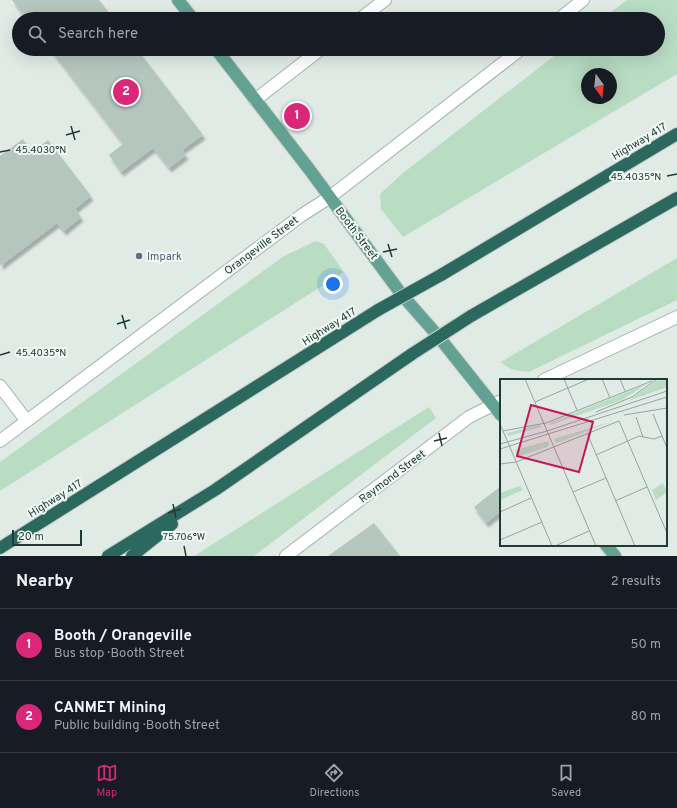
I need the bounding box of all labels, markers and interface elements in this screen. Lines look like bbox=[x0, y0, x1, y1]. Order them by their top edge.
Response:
search box bbox=[12, 12, 665, 56]
icon: search bbox=[26, 23, 48, 45]
text: Search here bbox=[58, 25, 138, 44]
north arrow bbox=[581, 68, 617, 104]
pin: 2 bbox=[113, 77, 139, 107]
pin: 1 bbox=[284, 101, 310, 131]
street label: Highway 417 bbox=[610, 120, 670, 164]
text: 45.4030°N bbox=[16, 144, 66, 157]
text: 45.4035°N bbox=[611, 171, 661, 184]
street label: Booth Street bbox=[332, 204, 381, 263]
street label: Orangeville Street bbox=[222, 213, 301, 278]
place label: Impark bbox=[147, 250, 182, 264]
marker: Impark bbox=[134, 251, 144, 261]
your location bbox=[323, 274, 343, 294]
street label: Highway 417 bbox=[300, 305, 359, 349]
text: 45.4035°N bbox=[16, 347, 66, 360]
inset map bbox=[500, 379, 667, 546]
street label: Raymond Street bbox=[356, 447, 429, 506]
street label: Highway 417 bbox=[26, 477, 85, 521]
scale bar bbox=[12, 528, 82, 547]
text: 20 m bbox=[18, 530, 44, 544]
text: 75.706°W bbox=[163, 531, 205, 544]
text: Nearby bbox=[16, 571, 73, 593]
text: 2 results bbox=[611, 574, 661, 590]
text: Booth / Orangeville bbox=[54, 627, 192, 646]
text: 1 bbox=[26, 637, 32, 653]
text: 50 m bbox=[631, 637, 661, 653]
text: Bus stop · Booth Street bbox=[54, 646, 184, 662]
text: CANMET Mining bbox=[54, 699, 166, 718]
text: 2 bbox=[25, 709, 33, 725]
text: 80 m bbox=[631, 709, 661, 725]
text: Public building · Booth Street bbox=[54, 718, 220, 734]
tab: Map bbox=[96, 762, 118, 800]
tab: Directions bbox=[309, 762, 359, 800]
tab: Saved bbox=[551, 762, 581, 800]

